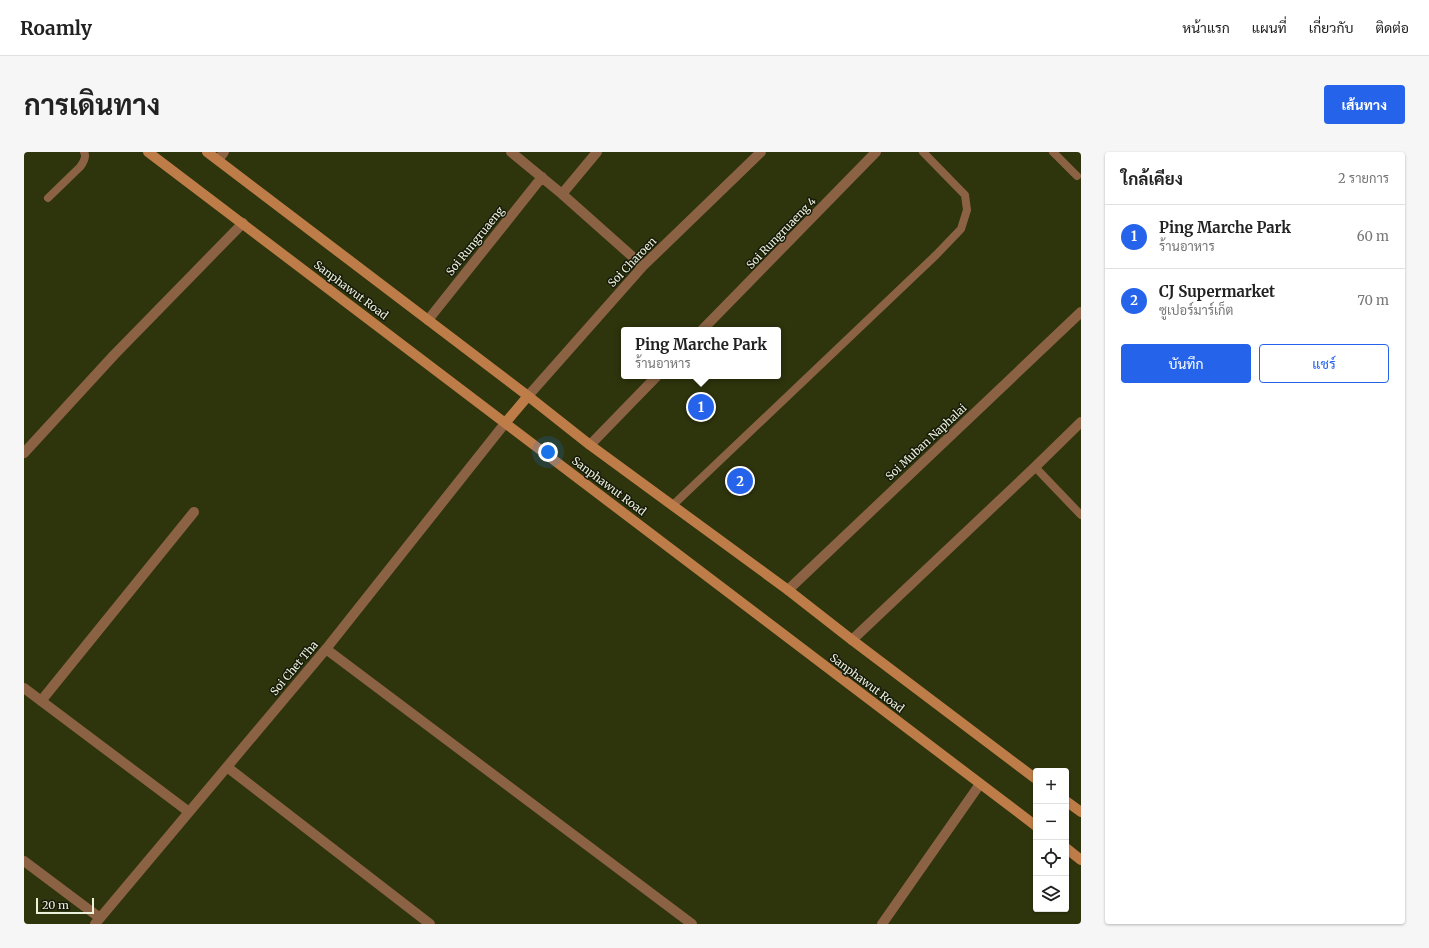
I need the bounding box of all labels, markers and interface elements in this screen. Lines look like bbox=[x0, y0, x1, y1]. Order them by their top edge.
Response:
text: Roamly bbox=[20, 16, 92, 40]
text: หน้าแรก bbox=[1182, 19, 1230, 37]
text: แผนที่ bbox=[1252, 19, 1287, 37]
text: เกี่ยวกับ bbox=[1309, 19, 1353, 37]
text: ติดต่อ bbox=[1375, 19, 1409, 37]
button: เส้นทาง bbox=[1324, 85, 1405, 124]
text: การเดินทาง bbox=[24, 87, 160, 123]
text: ใกล้เคียง bbox=[1121, 168, 1183, 190]
text: 2 รายการ bbox=[1338, 170, 1389, 187]
street label: Soi Rungruaeng 4 bbox=[743, 194, 819, 272]
street label: Soi Rungruaeng bbox=[443, 203, 507, 278]
text: Ping Marche Park bbox=[1159, 218, 1291, 237]
text: 1 bbox=[1131, 228, 1137, 245]
text: 60 m bbox=[1357, 228, 1389, 245]
street label: Soi Charoen bbox=[605, 234, 660, 290]
text: ร้านอาหาร bbox=[1159, 238, 1215, 255]
street label: Sanphawut Road bbox=[311, 258, 391, 323]
text: CJ Supermarket bbox=[1159, 282, 1275, 301]
text: 2 bbox=[1130, 292, 1138, 309]
text: 70 m bbox=[1358, 292, 1389, 309]
text: ซูเปอร์มาร์เก็ต bbox=[1159, 302, 1233, 319]
popup bbox=[621, 327, 781, 379]
text: Ping Marche Park bbox=[635, 335, 767, 354]
button: บันทึก bbox=[1121, 344, 1251, 383]
button: แชร์ bbox=[1259, 344, 1389, 383]
text: ร้านอาหาร bbox=[635, 355, 691, 372]
pin: 1 bbox=[688, 392, 714, 422]
street label: Soi Muban Naphalai bbox=[882, 400, 970, 483]
your location bbox=[538, 442, 558, 462]
street label: Sanphawut Road bbox=[569, 454, 649, 519]
pin: 2 bbox=[727, 466, 753, 496]
street label: Soi Chet Tha bbox=[267, 638, 321, 698]
street label: Sanphawut Road bbox=[827, 651, 907, 716]
map controls bbox=[1033, 768, 1069, 912]
button: + bbox=[1033, 768, 1069, 804]
button: − bbox=[1033, 804, 1069, 840]
button: locate bbox=[1033, 840, 1069, 876]
button: layers bbox=[1033, 876, 1069, 912]
scale bar bbox=[36, 896, 94, 915]
text: 20 m bbox=[42, 898, 69, 912]

